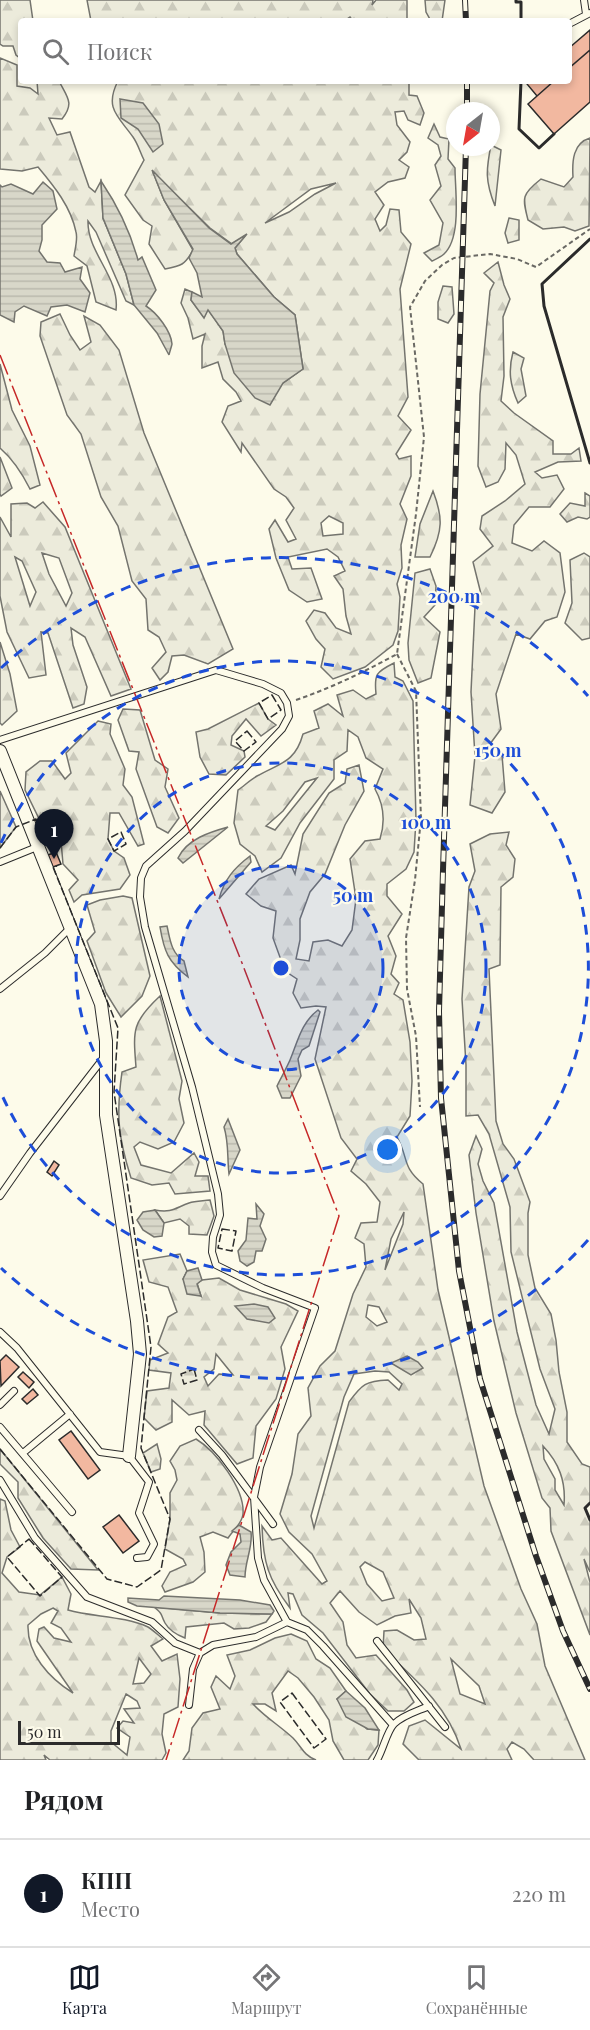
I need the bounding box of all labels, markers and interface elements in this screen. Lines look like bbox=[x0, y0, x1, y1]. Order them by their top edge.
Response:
search box bbox=[18, 18, 572, 84]
icon: search bbox=[39, 35, 72, 68]
text: Поиск bbox=[87, 36, 152, 66]
north arrow bbox=[446, 102, 500, 156]
text: 200 m bbox=[427, 584, 481, 608]
text: 150 m bbox=[474, 738, 522, 762]
pin: 1 bbox=[34, 810, 74, 859]
text: 100 m bbox=[401, 810, 452, 834]
text: 50 m bbox=[333, 883, 374, 907]
centre of rings bbox=[271, 958, 291, 978]
your location bbox=[373, 1135, 402, 1164]
scale bar bbox=[18, 1718, 120, 1746]
text: 50 m bbox=[27, 1721, 61, 1742]
text: Рядом bbox=[24, 1782, 103, 1817]
text: КПП bbox=[81, 1865, 132, 1895]
text: 1 bbox=[40, 1880, 47, 1907]
text: 220 m bbox=[512, 1880, 566, 1907]
text: Место bbox=[81, 1895, 140, 1922]
tab: Карта bbox=[62, 1961, 107, 2018]
tab: Маршрут bbox=[231, 1961, 302, 2018]
tab: Сохранённые bbox=[426, 1961, 528, 2018]

